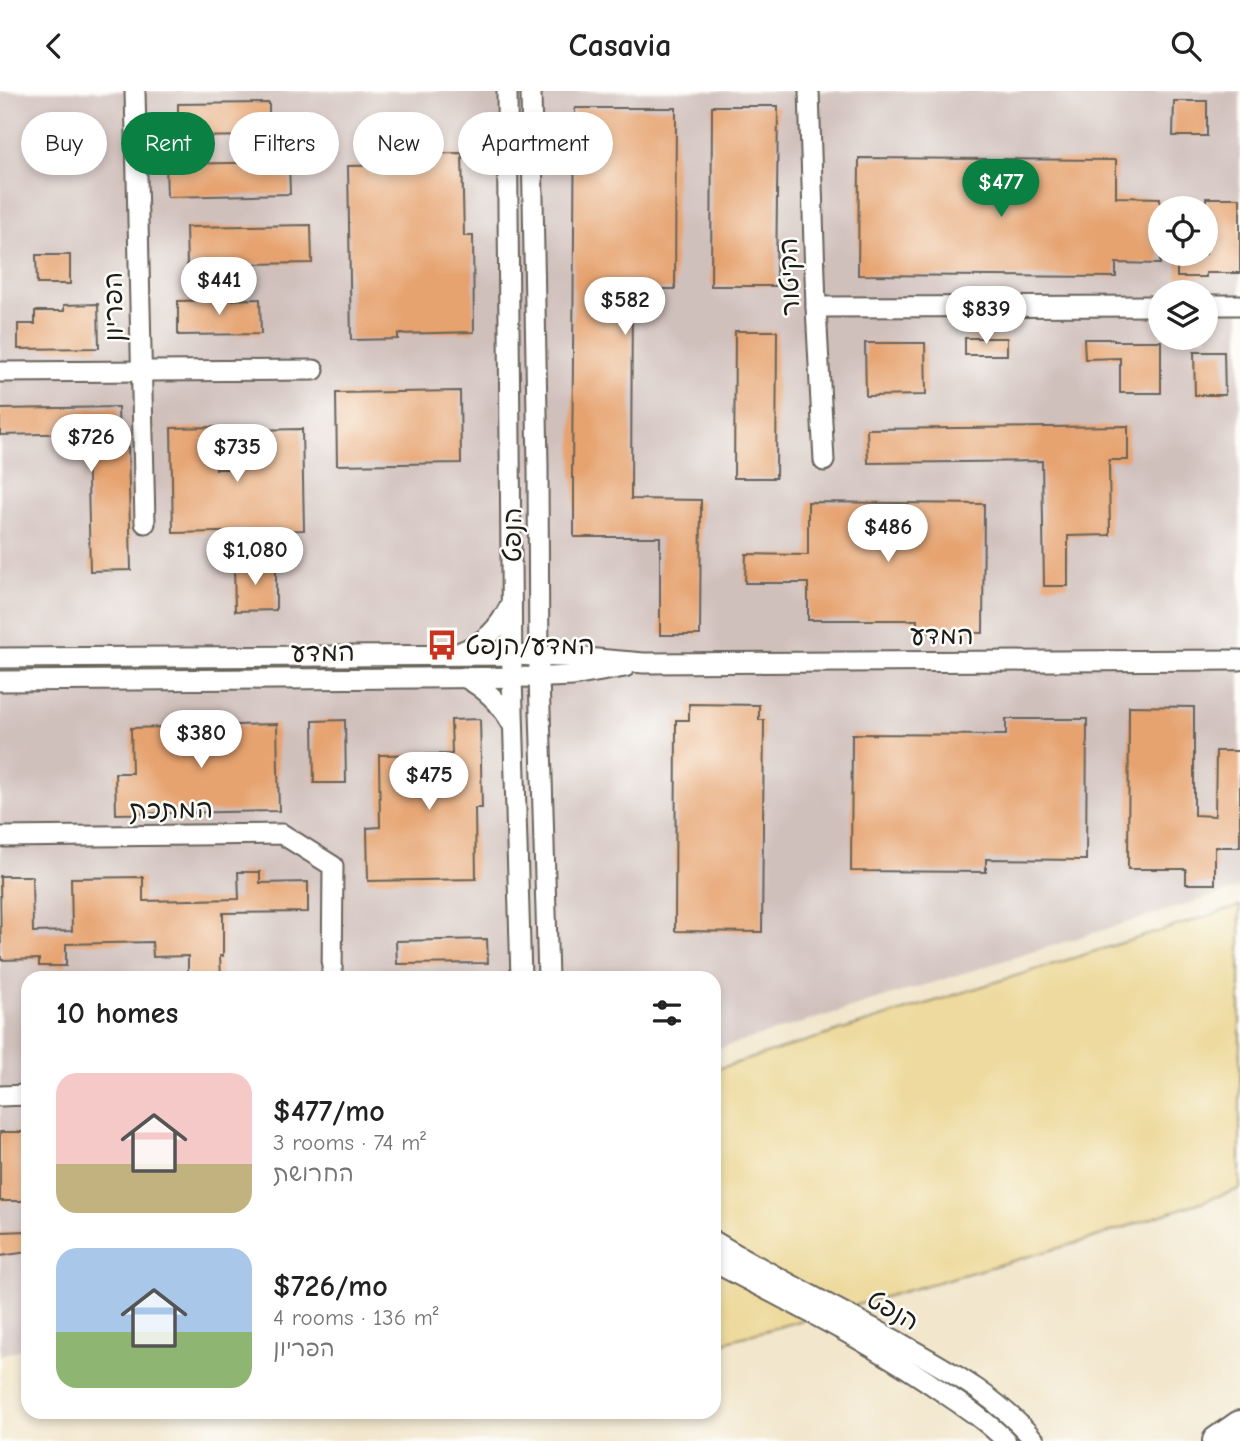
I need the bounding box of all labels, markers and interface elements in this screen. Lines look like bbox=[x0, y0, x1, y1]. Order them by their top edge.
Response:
icon: back bbox=[35, 27, 73, 65]
text: Casavia bbox=[569, 27, 671, 64]
icon: search bbox=[1167, 27, 1205, 65]
chip: Buy bbox=[21, 112, 107, 175]
chip: Rent bbox=[121, 112, 215, 175]
chip: Filters bbox=[229, 112, 339, 175]
chip: New bbox=[353, 112, 444, 175]
chip: Apartment bbox=[458, 112, 613, 175]
pin: $477 bbox=[960, 159, 1042, 219]
text: $477 bbox=[978, 168, 1024, 195]
map controls bbox=[1148, 196, 1218, 350]
button: locate bbox=[1148, 196, 1218, 266]
street label: הקיטור bbox=[774, 237, 806, 317]
pin: $441 bbox=[178, 257, 260, 317]
text: $441 bbox=[197, 266, 241, 293]
street label: הפריון bbox=[98, 272, 130, 342]
pin: $582 bbox=[584, 278, 666, 337]
button: layers bbox=[1148, 280, 1218, 350]
text: $582 bbox=[600, 286, 650, 313]
pin: $839 bbox=[945, 287, 1027, 346]
text: $839 bbox=[962, 295, 1011, 322]
pin: $726 bbox=[50, 415, 132, 474]
text: $726 bbox=[67, 423, 115, 450]
pin: $735 bbox=[196, 425, 278, 484]
text: $735 bbox=[213, 433, 261, 460]
pin: $486 bbox=[847, 505, 929, 564]
street label: הנפט bbox=[498, 508, 528, 562]
text: $486 bbox=[864, 513, 912, 540]
pin: $1,080 bbox=[198, 527, 312, 587]
text: $1,080 bbox=[222, 536, 288, 563]
street label: המדע bbox=[910, 621, 974, 651]
bus stop icon: המדע/הנפט bbox=[425, 628, 459, 662]
place label: המדע/הנפט bbox=[465, 631, 595, 661]
street label: המדע bbox=[291, 637, 355, 669]
pin: $380 bbox=[160, 711, 242, 770]
text: $380 bbox=[176, 719, 226, 746]
pin: $475 bbox=[388, 753, 470, 812]
text: $475 bbox=[405, 761, 453, 788]
street label: המתכת bbox=[129, 794, 213, 826]
icon: filters bbox=[648, 994, 686, 1032]
text: 10 homes bbox=[56, 996, 178, 1031]
text: $477/mo bbox=[273, 1094, 385, 1129]
icon: home bbox=[112, 1101, 196, 1185]
text: 3 rooms · 74 m² bbox=[273, 1129, 426, 1156]
text: החרושת bbox=[273, 1160, 354, 1187]
text: $726/mo bbox=[273, 1269, 388, 1304]
icon: home bbox=[112, 1276, 196, 1360]
street label: הנפט bbox=[861, 1284, 924, 1337]
text: 4 rooms · 136 m² bbox=[273, 1304, 439, 1331]
text: הפריון bbox=[273, 1335, 335, 1362]

